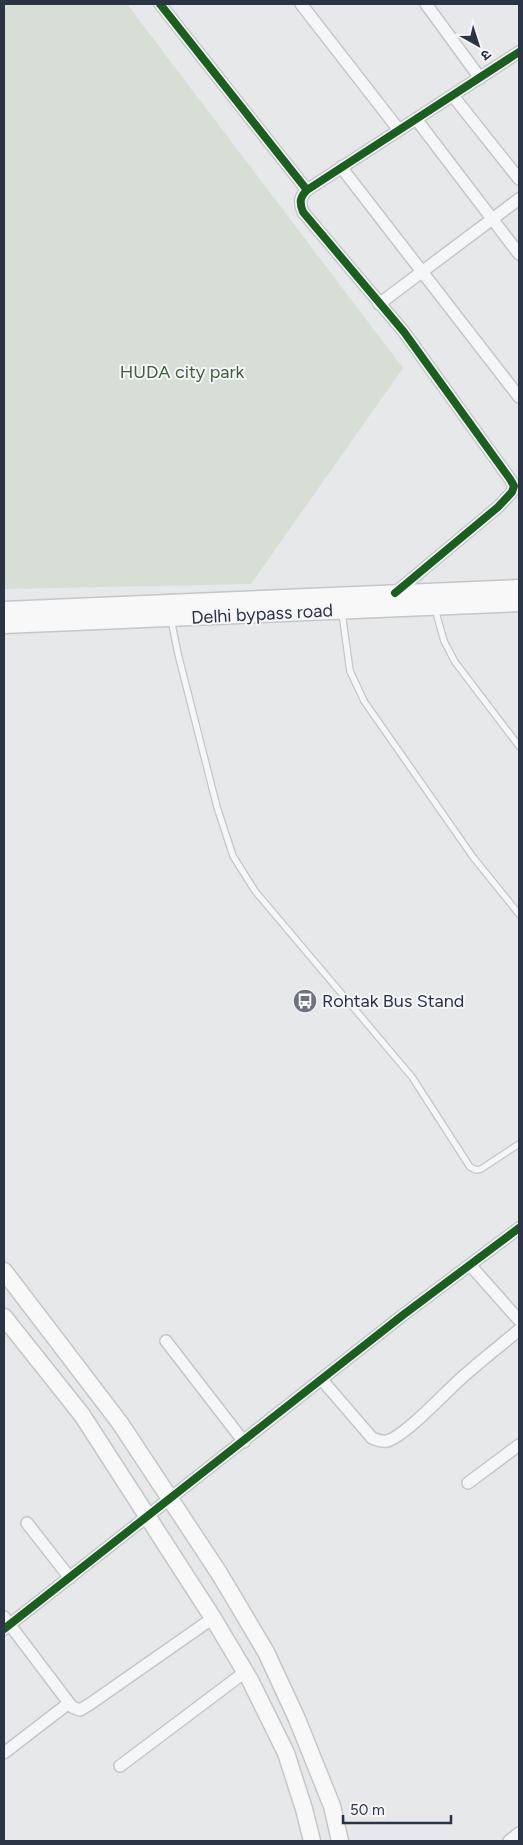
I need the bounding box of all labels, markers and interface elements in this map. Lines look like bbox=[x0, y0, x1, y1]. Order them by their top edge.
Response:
north arrow bbox=[453, 20, 503, 70]
text: उ bbox=[477, 46, 494, 64]
park label: HUDA city park bbox=[120, 361, 245, 383]
street label: Delhi bypass road bbox=[191, 599, 333, 629]
bus stop icon: Rohtak Bus Stand bbox=[292, 988, 318, 1014]
place label: Rohtak Bus Stand bbox=[322, 990, 464, 1012]
scale bar bbox=[343, 1792, 450, 1824]
text: 50 m bbox=[350, 1801, 385, 1819]

